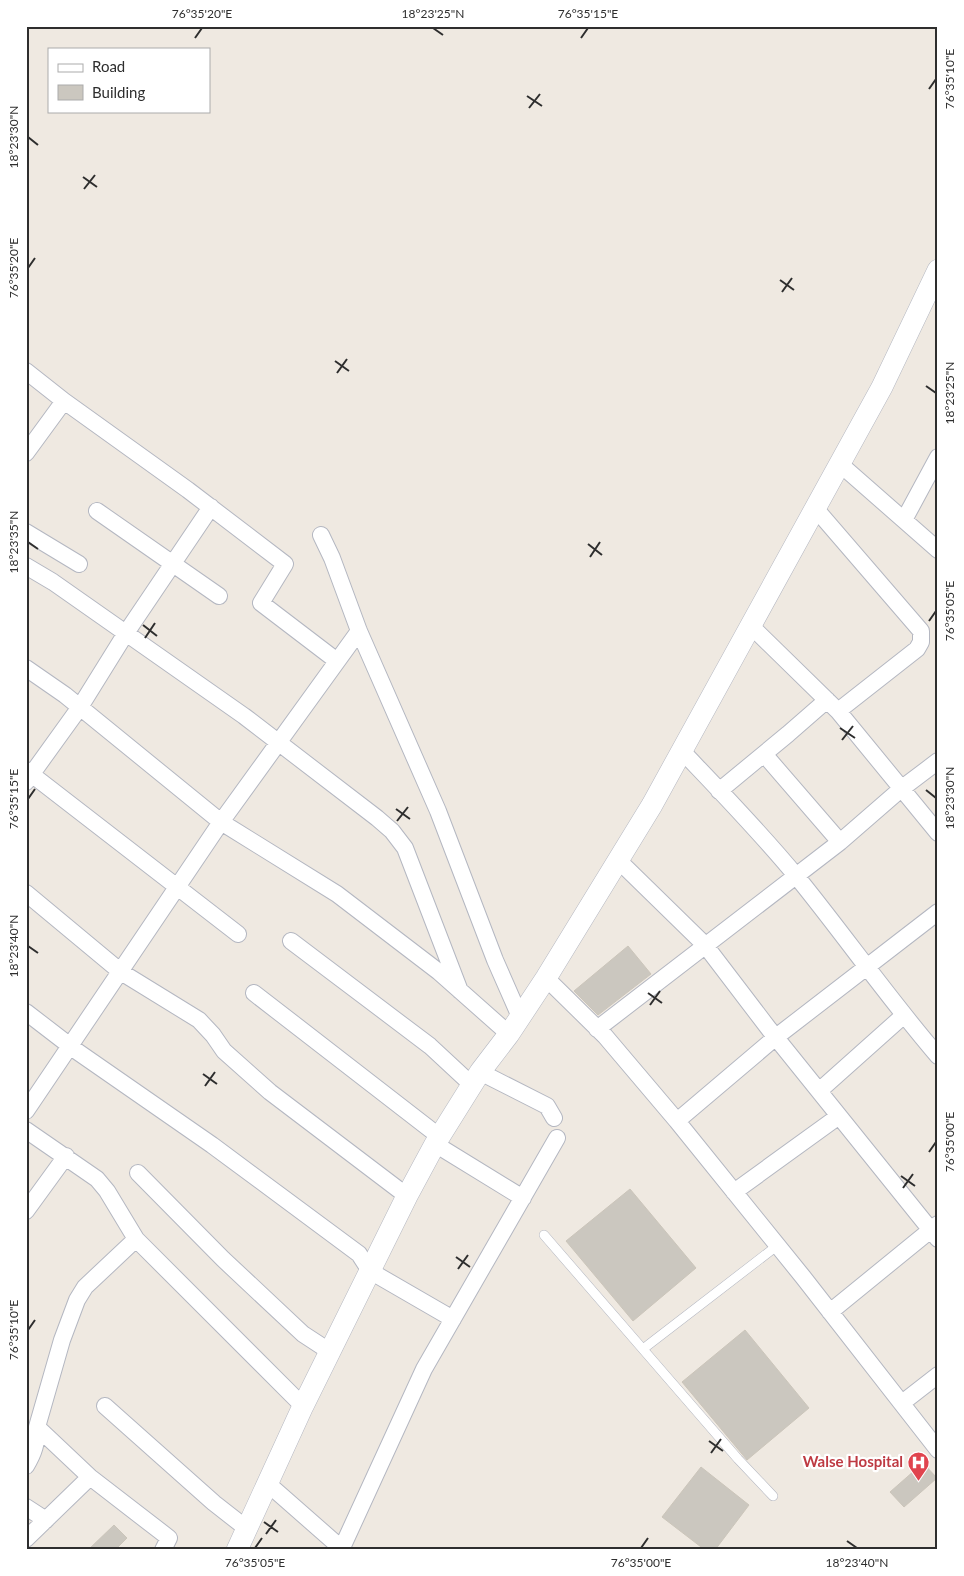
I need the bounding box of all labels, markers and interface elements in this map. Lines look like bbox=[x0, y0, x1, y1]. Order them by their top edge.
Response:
text: 76°35'20"E bbox=[172, 6, 232, 21]
text: 18°23'25"N bbox=[402, 6, 464, 21]
text: 76°35'15"E bbox=[558, 6, 618, 21]
legend bbox=[48, 48, 210, 112]
text: 76°35'10"E bbox=[942, 49, 957, 109]
text: Road bbox=[92, 57, 125, 75]
text: Building bbox=[92, 83, 145, 101]
text: 18°23'30"N bbox=[6, 106, 21, 168]
text: 76°35'20"E bbox=[6, 238, 21, 298]
text: 18°23'25"N bbox=[942, 362, 957, 424]
text: 18°23'35"N bbox=[6, 511, 21, 573]
text: 76°35'05"E bbox=[942, 581, 957, 641]
text: 18°23'30"N bbox=[942, 767, 957, 829]
text: 76°35'15"E bbox=[6, 769, 21, 829]
text: 18°23'40"N bbox=[6, 915, 21, 977]
text: 76°35'00"E bbox=[942, 1112, 957, 1172]
text: 76°35'10"E bbox=[6, 1300, 21, 1360]
hospital icon: Walse Hospital bbox=[907, 1450, 931, 1481]
place label: Walse Hospital bbox=[803, 1452, 903, 1470]
text: 76°35'05"E bbox=[225, 1555, 285, 1570]
text: 76°35'00"E bbox=[611, 1555, 671, 1570]
text: 18°23'40"N bbox=[826, 1555, 888, 1570]

